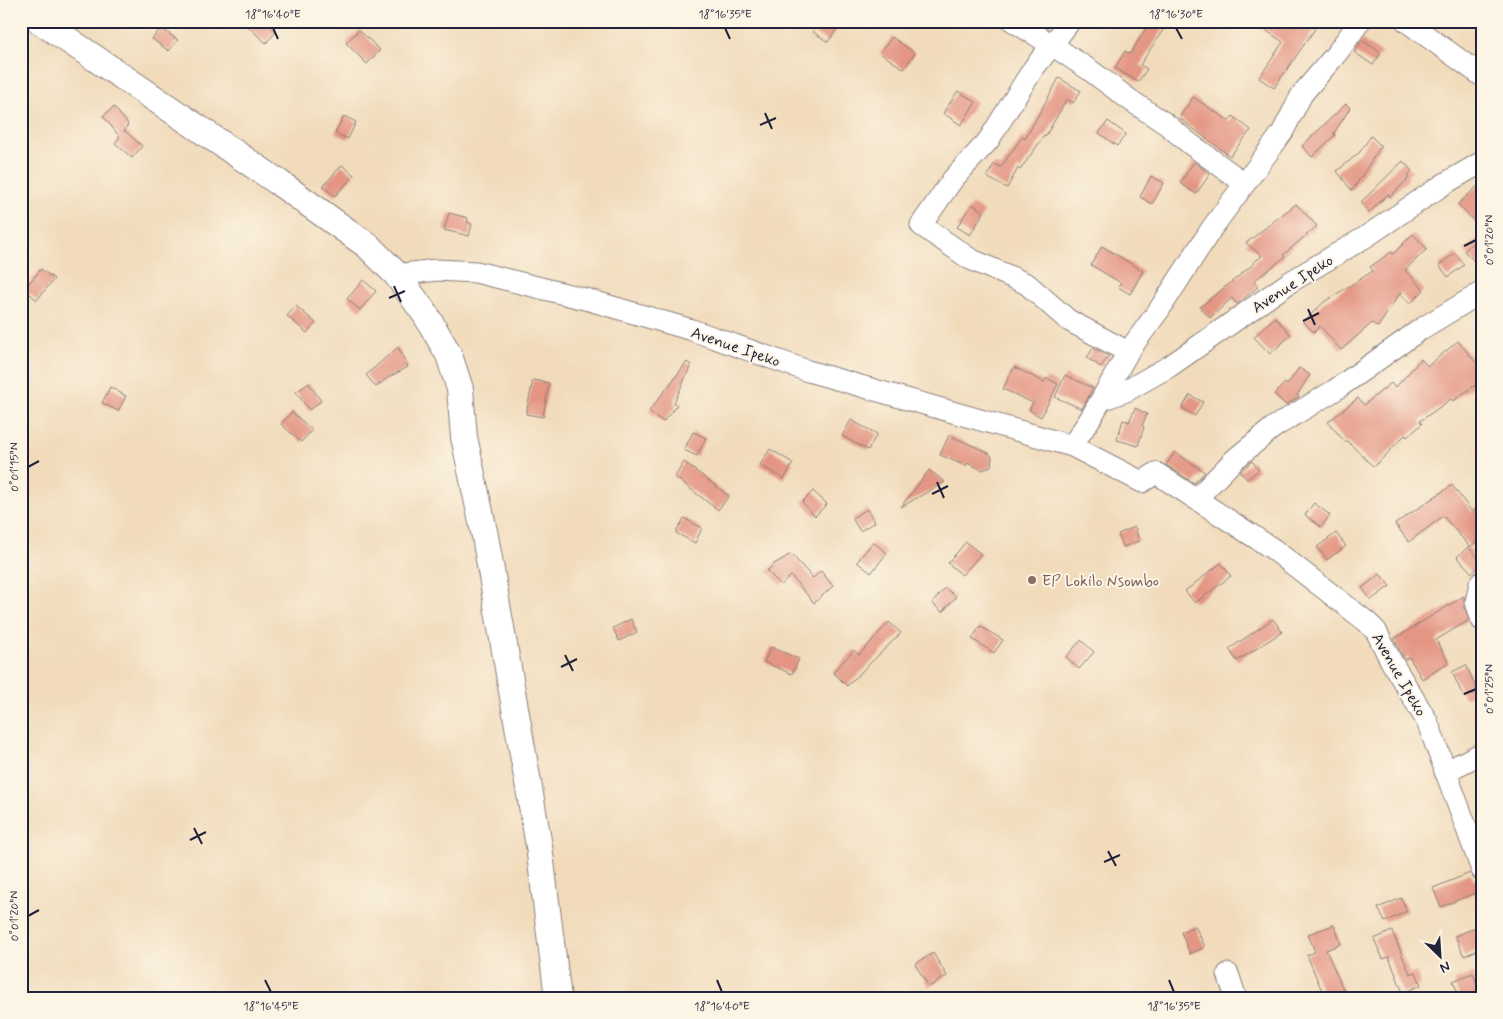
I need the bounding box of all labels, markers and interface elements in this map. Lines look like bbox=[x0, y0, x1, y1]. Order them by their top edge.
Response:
text: 18°16'40"E bbox=[245, 7, 301, 23]
text: 18°16'35"E bbox=[698, 7, 752, 23]
text: 18°16'30"E bbox=[1149, 7, 1203, 23]
text: 0°01'20"N bbox=[1482, 215, 1498, 265]
street label: Avenue Ipeko bbox=[1248, 250, 1338, 318]
street label: Avenue Ipeko bbox=[688, 322, 783, 373]
text: 0°01'15"N bbox=[7, 442, 23, 492]
place label: EP Lokilo Nsombo bbox=[1042, 571, 1159, 592]
marker: EP Lokilo Nsombo bbox=[1026, 574, 1038, 586]
street label: Avenue Ipeko bbox=[1366, 629, 1431, 720]
text: 0°01'25"N bbox=[1482, 664, 1498, 714]
text: 0°01'20"N bbox=[7, 891, 23, 941]
north arrow bbox=[1416, 932, 1466, 982]
text: N bbox=[1437, 957, 1453, 977]
text: 18°16'45"E bbox=[243, 999, 299, 1015]
text: 18°16'40"E bbox=[694, 999, 750, 1015]
text: 18°16'35"E bbox=[1147, 999, 1201, 1015]

